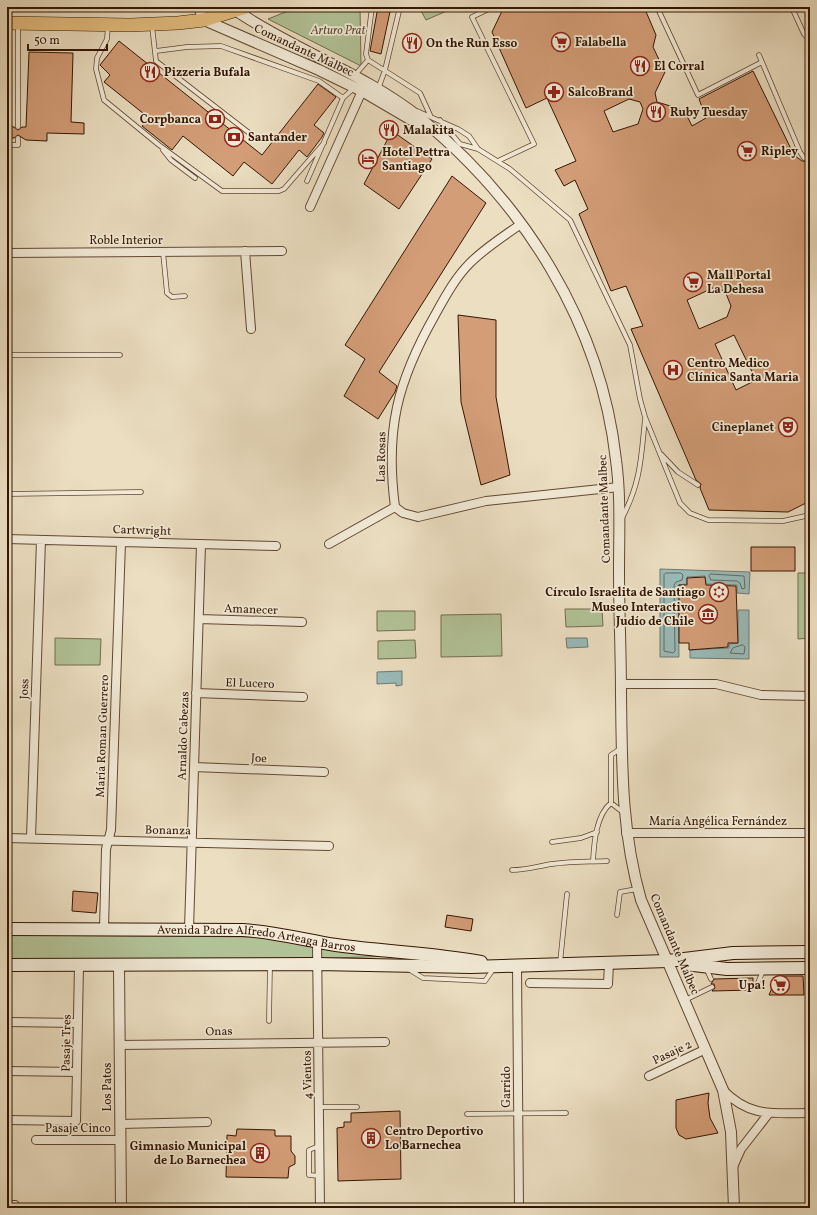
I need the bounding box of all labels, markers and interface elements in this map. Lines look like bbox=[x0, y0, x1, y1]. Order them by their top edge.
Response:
street label: Comandante Malbec bbox=[251, 21, 356, 81]
park label: Arturo Prat bbox=[310, 23, 366, 39]
scale bar bbox=[28, 26, 107, 52]
supermarket icon: Falabella bbox=[550, 31, 572, 53]
restaurant icon: On the Run Esso bbox=[401, 32, 423, 54]
text: 50 m bbox=[34, 33, 60, 49]
place label: Falabella bbox=[575, 35, 627, 51]
place label: On the Run Esso bbox=[426, 36, 518, 52]
restaurant icon: El Corral bbox=[629, 55, 651, 77]
place label: El Corral bbox=[654, 59, 705, 75]
restaurant icon: Pizzeria Bufala bbox=[139, 61, 161, 83]
place label: Pizzeria Bufala bbox=[164, 65, 251, 81]
pharmacy icon: SalcoBrand bbox=[543, 81, 565, 103]
place label: SalcoBrand bbox=[568, 85, 634, 101]
restaurant icon: Ruby Tuesday bbox=[645, 101, 667, 123]
place label: Ruby Tuesday bbox=[670, 105, 748, 121]
bank icon: Corpbanca bbox=[204, 108, 226, 130]
place label: Corpbanca bbox=[140, 112, 201, 128]
restaurant icon: Malakita bbox=[378, 119, 400, 141]
place label: Malakita bbox=[403, 123, 455, 139]
bank icon: Santander bbox=[223, 126, 245, 148]
place label: Santander bbox=[248, 130, 307, 146]
supermarket icon: Ripley bbox=[736, 140, 758, 162]
place label: Ripley bbox=[761, 144, 798, 160]
place label: Hotel Pettra Santiago bbox=[382, 145, 451, 175]
hotel icon: Hotel Pettra Santiago bbox=[357, 148, 379, 170]
street label: Roble Interior bbox=[89, 233, 163, 249]
place label: Mall Portal La Dehesa bbox=[707, 268, 771, 298]
supermarket icon: Mall Portal La Dehesa bbox=[682, 271, 704, 293]
place label: Centro Medico Clínica Santa Maria bbox=[687, 356, 799, 386]
hospital icon: Centro Medico Clínica Santa Maria bbox=[662, 359, 684, 381]
theatre icon: Cineplanet bbox=[777, 416, 799, 438]
place label: Cineplanet bbox=[712, 420, 774, 436]
street label: Las Rosas bbox=[374, 431, 390, 483]
street label: Comandante Malbec bbox=[595, 455, 615, 563]
street label: Cartwright bbox=[112, 522, 171, 540]
synagogue icon: Círculo Israelita de Santiago bbox=[708, 581, 730, 603]
place label: Círculo Israelita de Santiago bbox=[545, 585, 705, 601]
place label: Museo Interactivo Judío de Chile bbox=[591, 600, 694, 630]
street label: Amanecer bbox=[224, 601, 278, 619]
museum icon: Museo Interactivo Judío de Chile bbox=[697, 603, 719, 625]
street label: María Roman Guerrero bbox=[93, 674, 113, 798]
street label: El Lucero bbox=[225, 675, 275, 693]
street label: Joss bbox=[17, 678, 33, 700]
street label: Arnaldo Cabezas bbox=[174, 691, 194, 781]
street label: Joe bbox=[251, 751, 268, 767]
street label: María Angélica Fernández bbox=[649, 814, 787, 830]
street label: Bonanza bbox=[145, 823, 191, 839]
street label: Comandante Malbec bbox=[646, 891, 703, 997]
street label: Avenida Padre Alfredo Arteaga Barros bbox=[157, 923, 356, 956]
supermarket icon: Upa! bbox=[769, 974, 791, 996]
place label: Upa! bbox=[739, 978, 766, 994]
street label: Pasaje Tres bbox=[58, 1014, 76, 1072]
street label: Onas bbox=[205, 1024, 233, 1040]
street label: Pasaje 2 bbox=[650, 1037, 695, 1069]
street label: 4 Vientos bbox=[300, 1050, 316, 1100]
street label: Los Patos bbox=[100, 1062, 116, 1112]
street label: Garrido bbox=[499, 1066, 515, 1108]
street label: Pasaje Cinco bbox=[45, 1121, 111, 1137]
place label: Centro Deportivo Lo Barnechea bbox=[385, 1124, 483, 1154]
building icon: Centro Deportivo Lo Barnechea bbox=[360, 1127, 382, 1149]
place label: Gimnasio Municipal de Lo Barnechea bbox=[130, 1139, 246, 1169]
building icon: Gimnasio Municipal de Lo Barnechea bbox=[249, 1142, 271, 1164]

